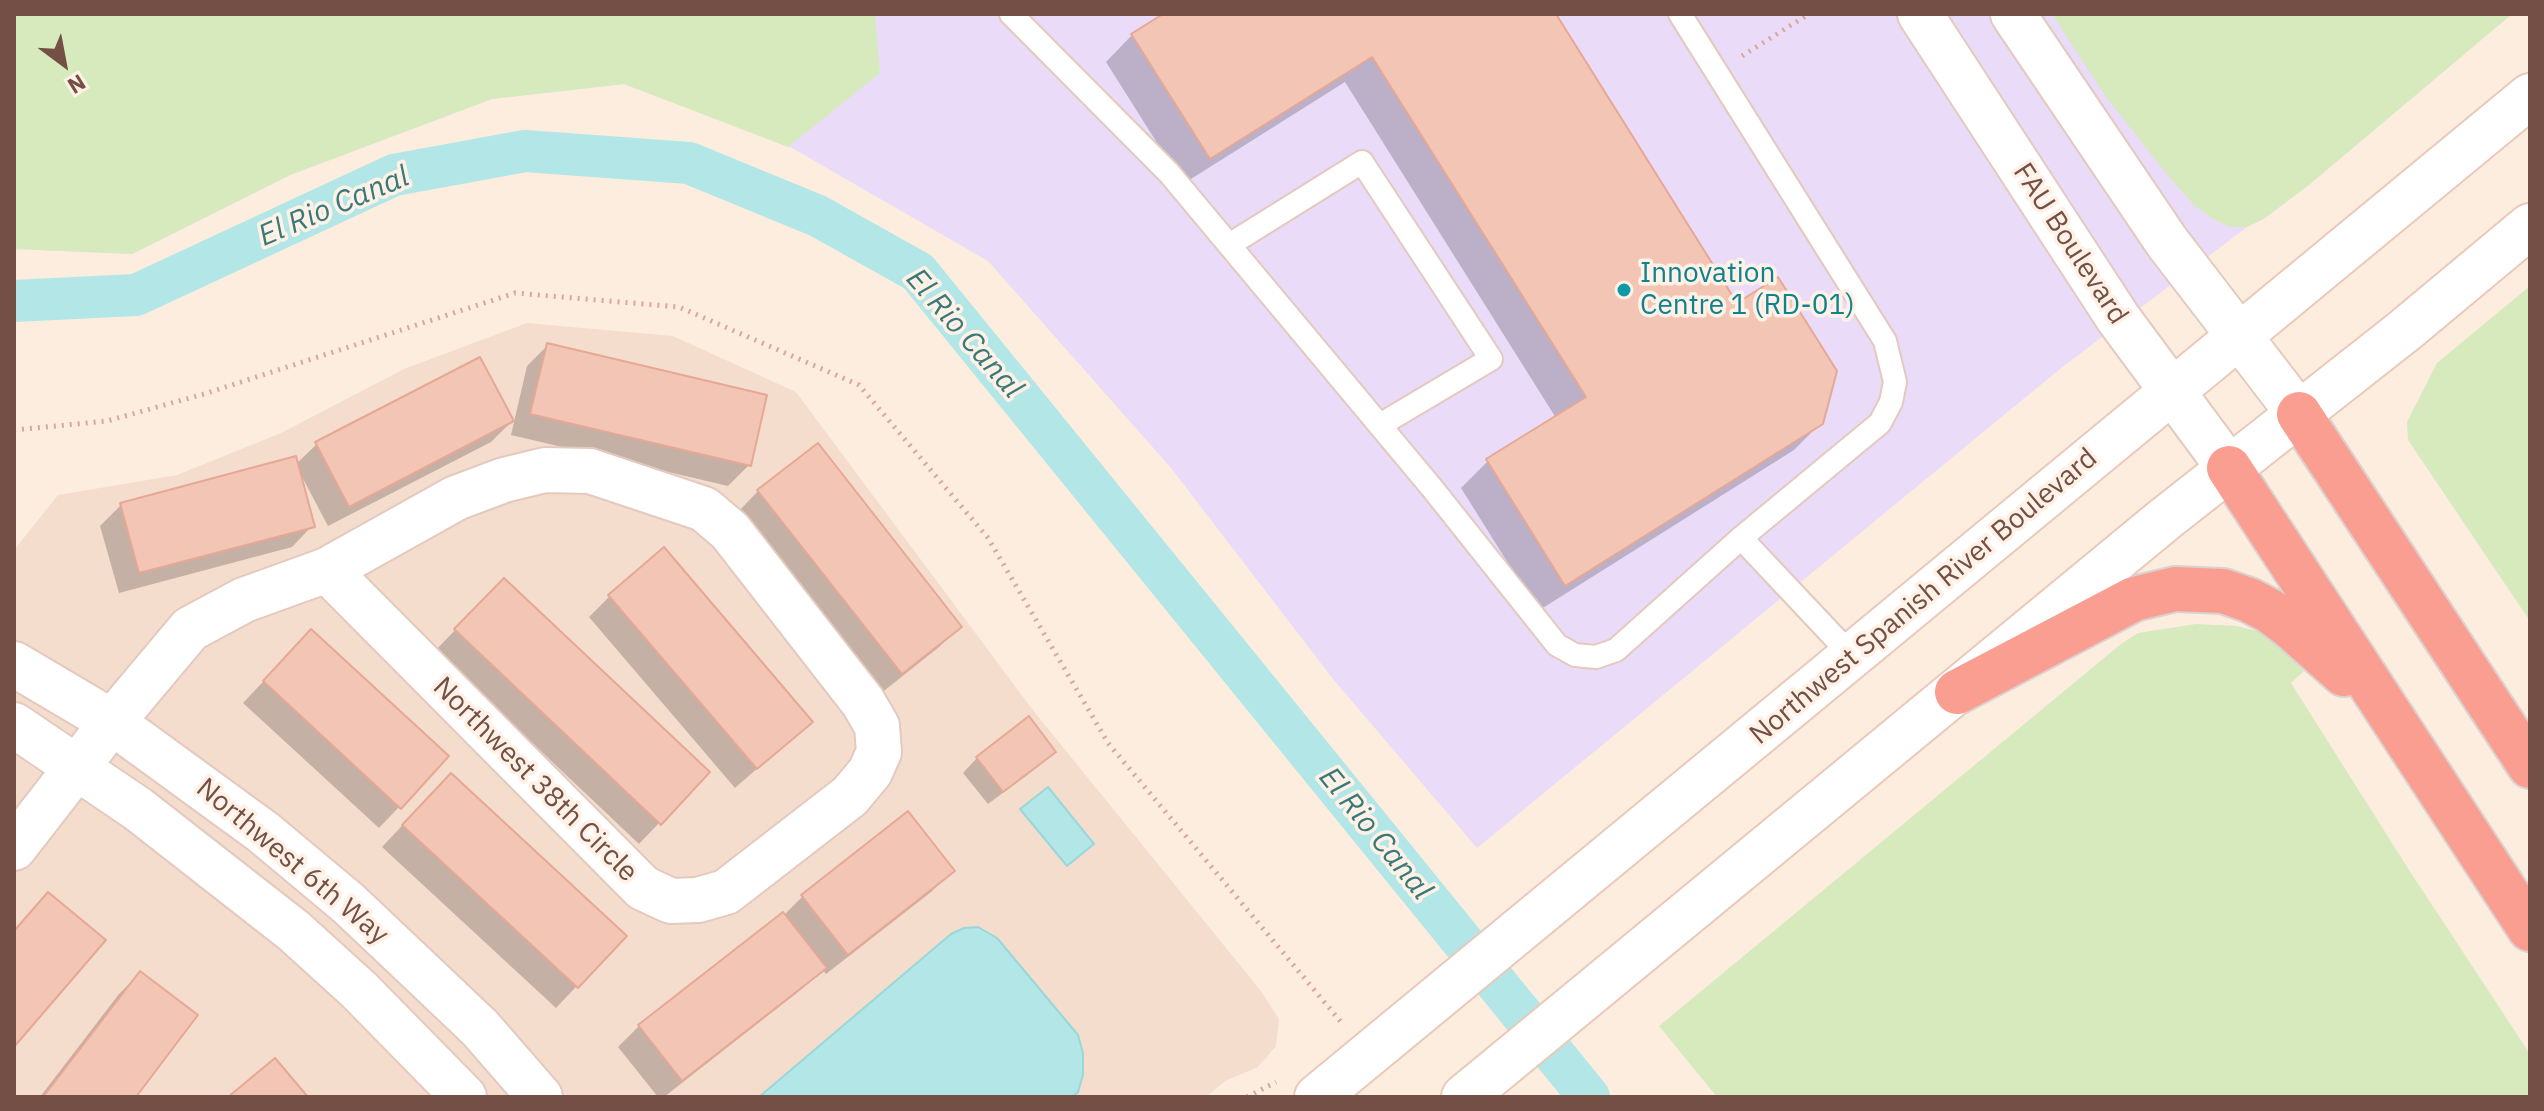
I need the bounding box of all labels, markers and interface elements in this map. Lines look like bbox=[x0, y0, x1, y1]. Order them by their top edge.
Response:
north arrow bbox=[24, 24, 104, 104]
text: N bbox=[63, 68, 91, 101]
street label: FAU Boulevard bbox=[2006, 157, 2134, 331]
water label: El Rio Canal bbox=[253, 159, 415, 255]
place label: Innovation Centre 1 (RD-01) bbox=[1640, 257, 1855, 323]
water label: El Rio Canal bbox=[898, 262, 1030, 406]
marker: Innovation Centre 1 (RD-01) bbox=[1615, 281, 1633, 299]
street label: Northwest Spanish River Boulevard bbox=[1744, 442, 2104, 752]
street label: Northwest 38th Circle bbox=[426, 671, 644, 889]
water label: El Rio Canal bbox=[1311, 761, 1439, 907]
street label: Northwest 6th Way bbox=[189, 772, 395, 952]

